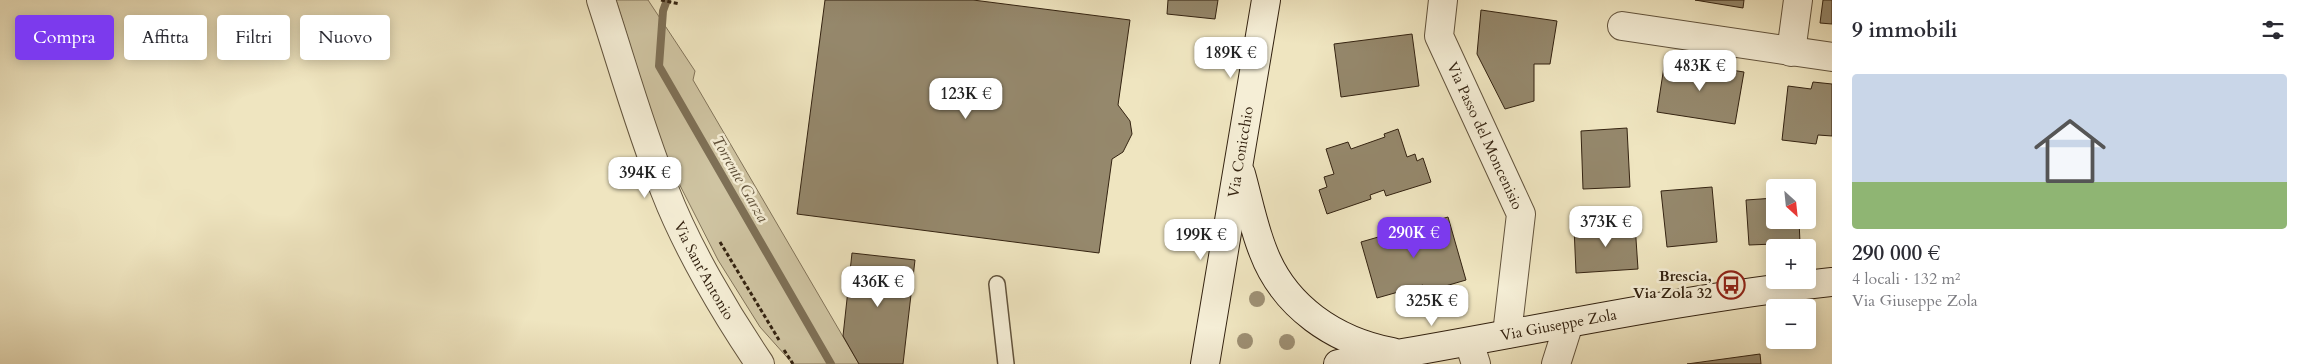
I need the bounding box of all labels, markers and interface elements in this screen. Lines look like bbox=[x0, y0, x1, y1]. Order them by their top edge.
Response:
chip: Compra bbox=[15, 15, 114, 60]
chip: Affitta bbox=[124, 15, 207, 60]
chip: Filtri bbox=[217, 15, 290, 60]
chip: Nuovo bbox=[300, 15, 390, 60]
text: 9 immobili bbox=[1852, 16, 1958, 45]
icon: filters bbox=[2259, 16, 2287, 44]
pin: 189K € bbox=[1190, 36, 1272, 79]
text: 189K € bbox=[1205, 42, 1257, 64]
pin: 483K € bbox=[1659, 49, 1741, 92]
text: 483K € bbox=[1674, 55, 1726, 77]
street label: Via Passo del Moncenisio bbox=[1442, 59, 1528, 213]
pin: 123K € bbox=[925, 78, 1007, 120]
text: 123K € bbox=[940, 83, 992, 105]
street label: Via Conicchio bbox=[1223, 105, 1258, 199]
icon: home bbox=[2025, 106, 2115, 196]
water label: Torrente Garza bbox=[706, 131, 774, 227]
pin: 394K € bbox=[604, 156, 686, 199]
text: 394K € bbox=[619, 162, 671, 184]
north arrow bbox=[1766, 179, 1816, 229]
map controls bbox=[1766, 179, 1816, 349]
pin: 373K € bbox=[1565, 206, 1647, 248]
text: 373K € bbox=[1580, 211, 1632, 233]
pin: 290K € bbox=[1373, 216, 1455, 259]
street label: Via Sant'Antonio bbox=[669, 218, 739, 324]
pin: 199K € bbox=[1160, 218, 1242, 261]
text: 290K € bbox=[1388, 222, 1440, 244]
text: 199K € bbox=[1175, 224, 1227, 246]
button: + bbox=[1766, 239, 1816, 289]
text: 290 000 € bbox=[1852, 239, 1940, 268]
pin: 436K € bbox=[837, 266, 919, 308]
place label: Brescia, Via Zola 32 bbox=[1633, 266, 1712, 303]
text: 4 locali · 132 m² bbox=[1852, 268, 1960, 290]
bus stop icon: Brescia, Via Zola 32 bbox=[1716, 270, 1746, 300]
text: 436K € bbox=[852, 271, 904, 293]
pin: 325K € bbox=[1391, 284, 1473, 327]
text: 325K € bbox=[1406, 290, 1458, 312]
text: Via Giuseppe Zola bbox=[1852, 290, 1978, 312]
button: − bbox=[1766, 299, 1816, 349]
street label: Via Giuseppe Zola bbox=[1499, 304, 1619, 345]

